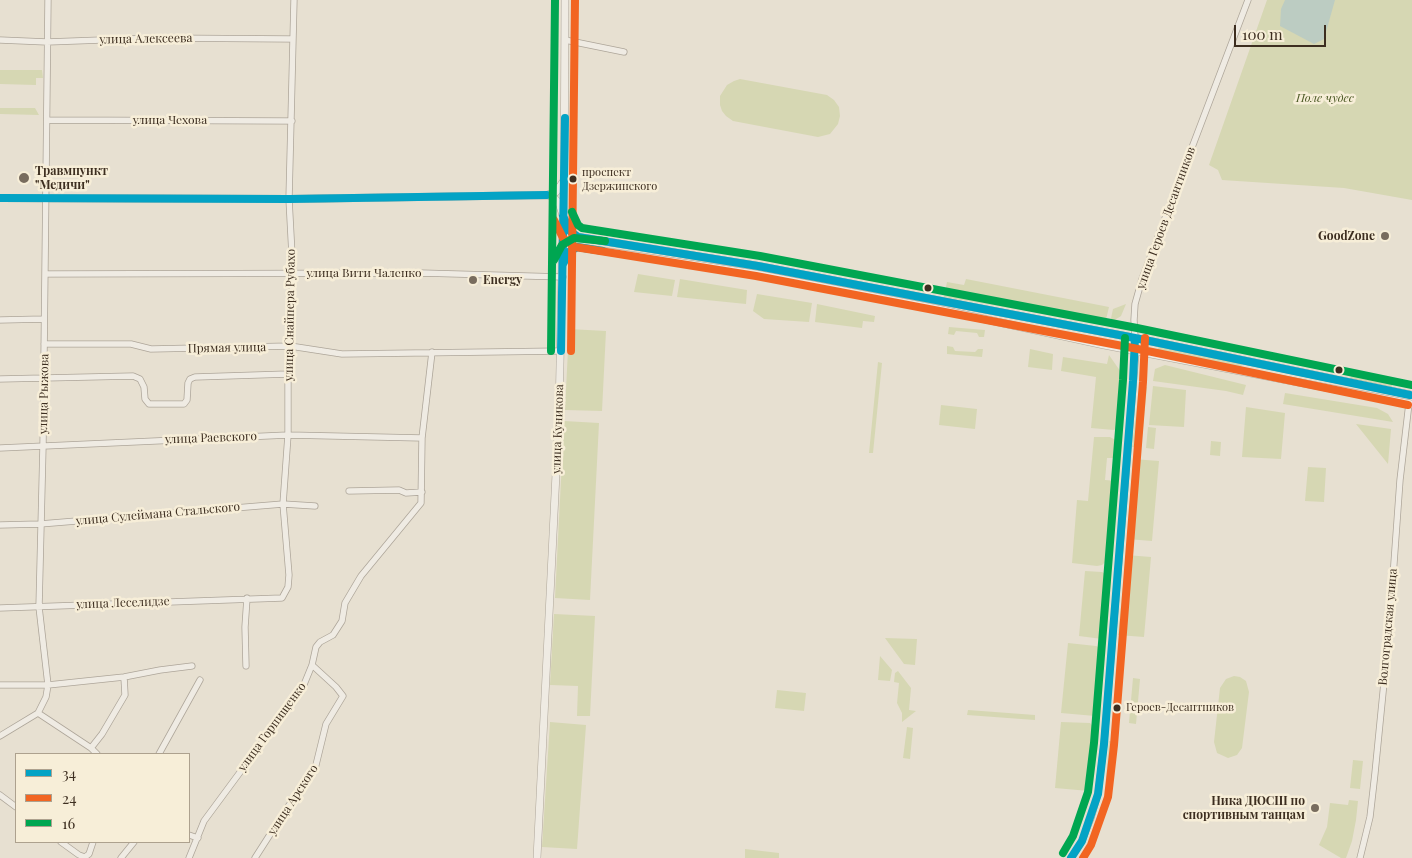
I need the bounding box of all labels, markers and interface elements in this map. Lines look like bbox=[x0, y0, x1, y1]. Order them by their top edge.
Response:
scale bar bbox=[1237, 15, 1330, 47]
text: 100 m bbox=[1242, 24, 1283, 44]
street label: улица Алексеева bbox=[99, 31, 193, 47]
park label: Поле чудес bbox=[1296, 91, 1354, 105]
street label: улица Чехова bbox=[133, 113, 207, 127]
street label: улица Героев Десантников bbox=[1134, 145, 1198, 291]
place label: Травмпункт "Медичи" bbox=[35, 164, 108, 192]
place label: проспект Дзержинского bbox=[582, 166, 657, 192]
marker: Травмпункт "Медичи" bbox=[17, 171, 31, 185]
marker: проспект Дзержинского bbox=[568, 174, 578, 184]
place label: GoodZone bbox=[1318, 229, 1375, 243]
marker: GoodZone bbox=[1379, 230, 1391, 242]
street label: улица Снайпера Рубахо bbox=[282, 249, 298, 381]
street label: улица Вити Чаленко bbox=[307, 266, 421, 280]
place label: Energy bbox=[483, 273, 522, 287]
marker: Energy bbox=[467, 274, 479, 286]
unlabelled marker bbox=[923, 283, 933, 293]
street label: Прямая улица bbox=[188, 340, 266, 356]
street label: улица Рыжова bbox=[36, 354, 52, 434]
unlabelled marker bbox=[1334, 365, 1344, 375]
street label: улица Куникова bbox=[549, 384, 567, 474]
street label: улица Раевского bbox=[165, 429, 257, 447]
street label: улица Сулеймана Стальского bbox=[75, 500, 241, 528]
street label: Волгоградская улица bbox=[1376, 568, 1400, 686]
street label: улица Леселидзе bbox=[76, 594, 170, 612]
street label: улица Горпищенко bbox=[235, 680, 309, 774]
place label: Героев-Десантников bbox=[1126, 701, 1234, 715]
marker: Героев-Десантников bbox=[1112, 703, 1122, 713]
legend bbox=[15, 753, 190, 843]
street label: улица Арского bbox=[265, 762, 321, 838]
text: 34 bbox=[62, 763, 76, 783]
text: 24 bbox=[62, 788, 77, 808]
place label: Ника ДЮСШ по спортивным танцам bbox=[1183, 794, 1305, 822]
marker: Ника ДЮСШ по спортивным танцам bbox=[1309, 802, 1321, 814]
text: 16 bbox=[62, 813, 75, 833]

